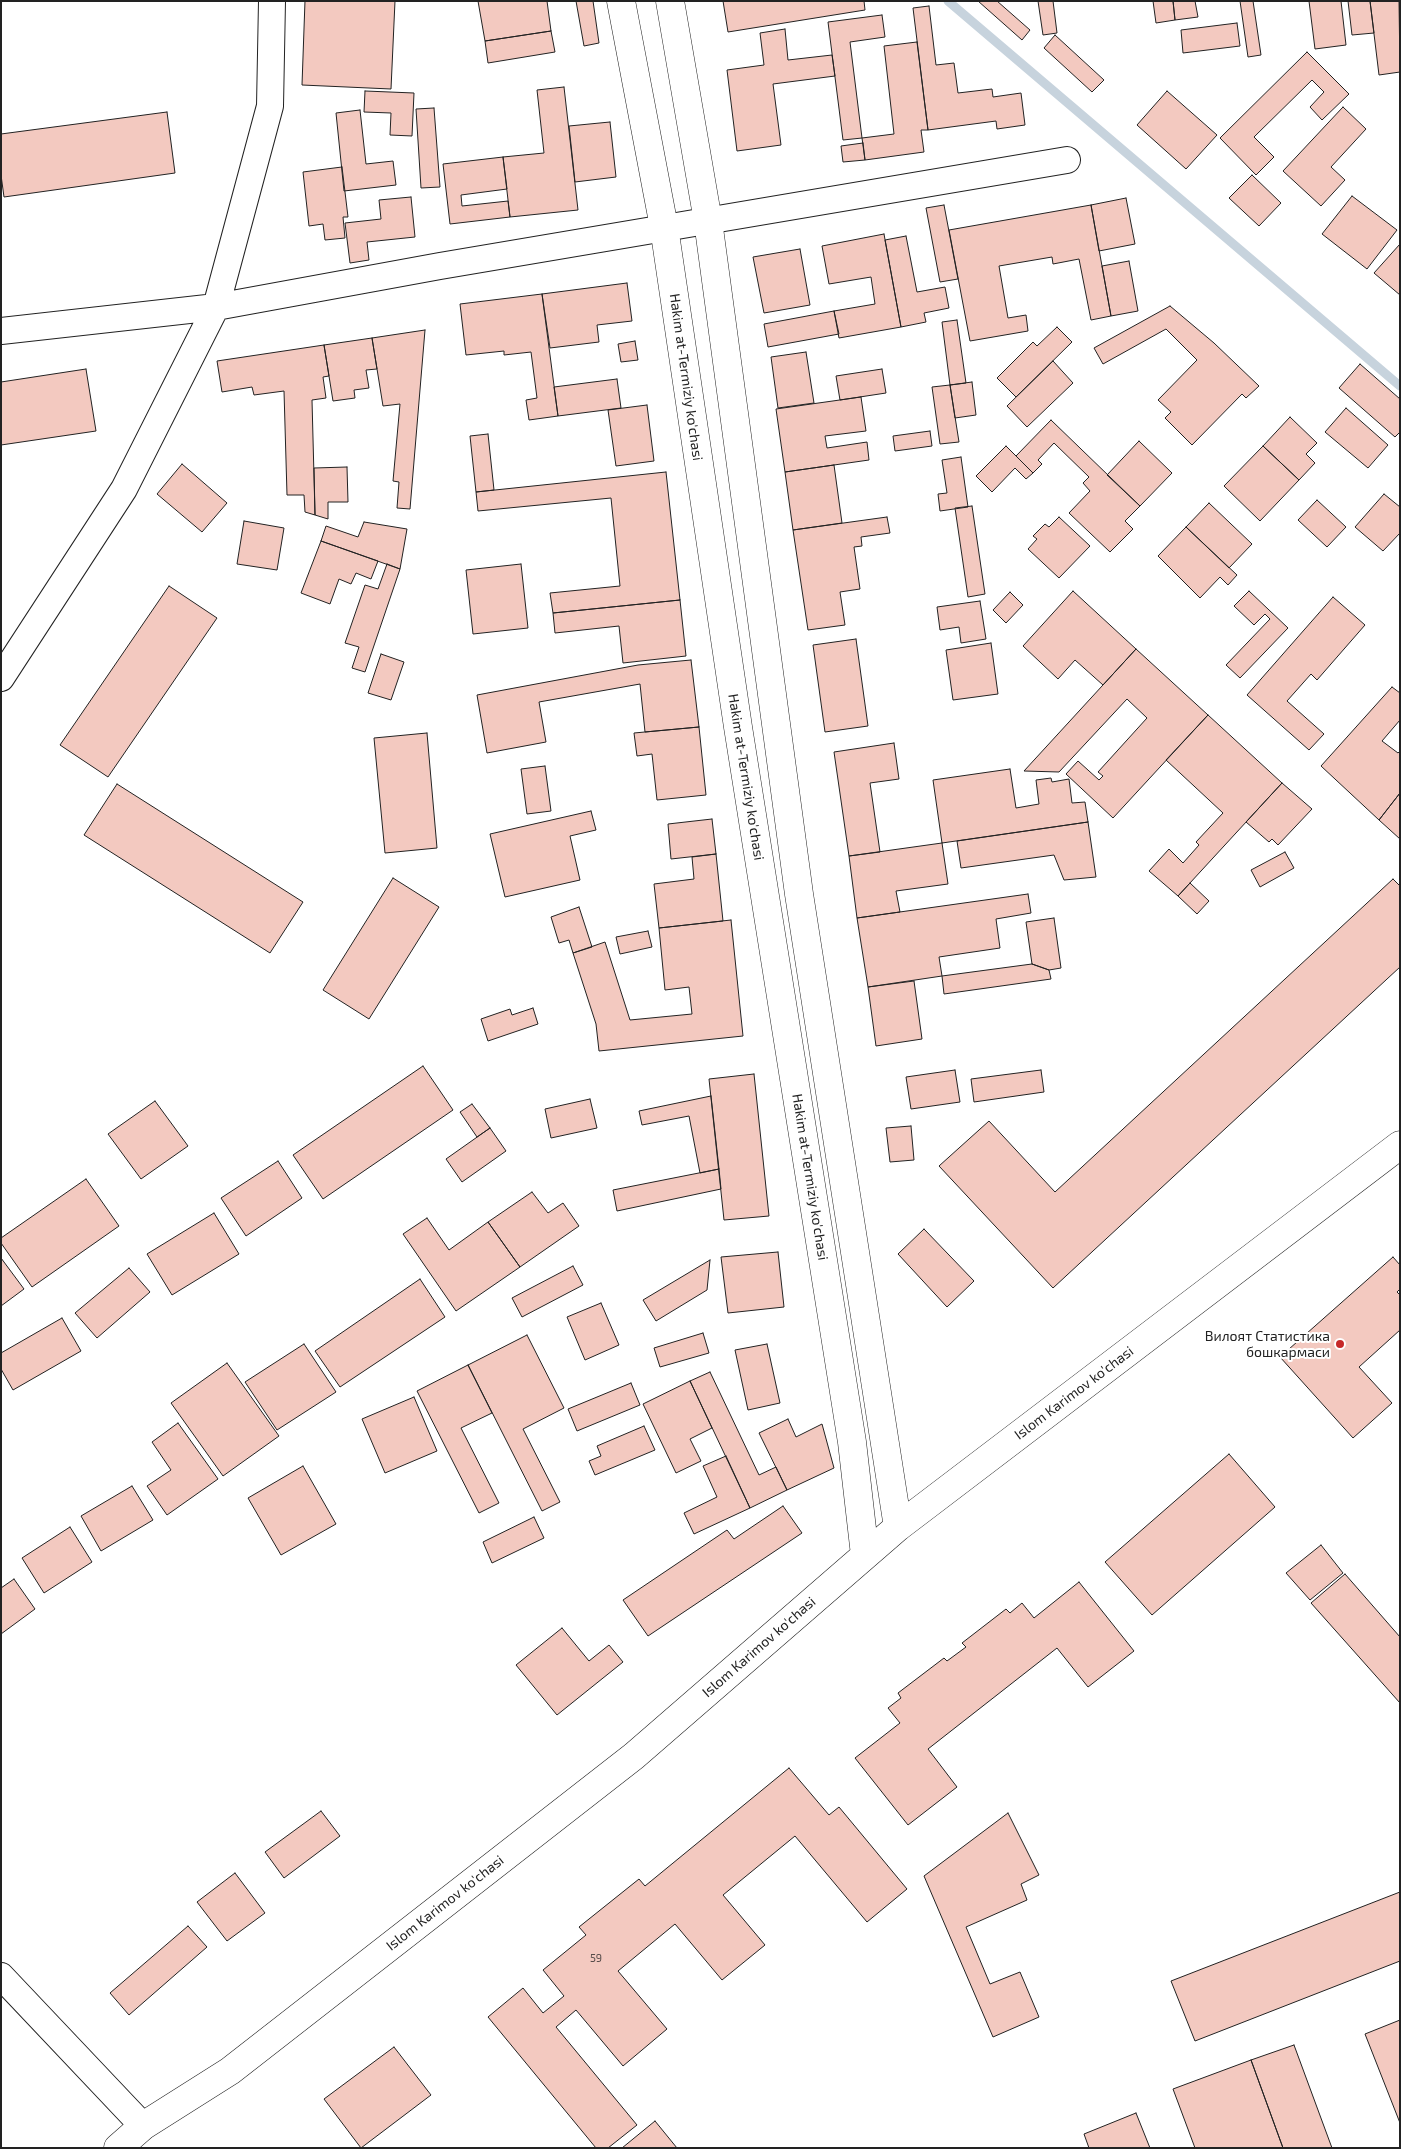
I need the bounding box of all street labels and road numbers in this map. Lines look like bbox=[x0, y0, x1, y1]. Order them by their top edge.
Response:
street label: Hakim at-Termiziy ko'chasi bbox=[666, 292, 706, 462]
street label: Hakim at-Termiziy ko'chasi bbox=[725, 692, 767, 862]
street label: Hakim at-Termiziy ko'chasi bbox=[789, 1092, 831, 1262]
street label: Islom Karimov ko'chasi bbox=[1011, 1343, 1137, 1443]
street label: Islom Karimov ko'chasi bbox=[699, 1593, 819, 1701]
street label: Islom Karimov ko'chasi bbox=[383, 1852, 507, 1954]

